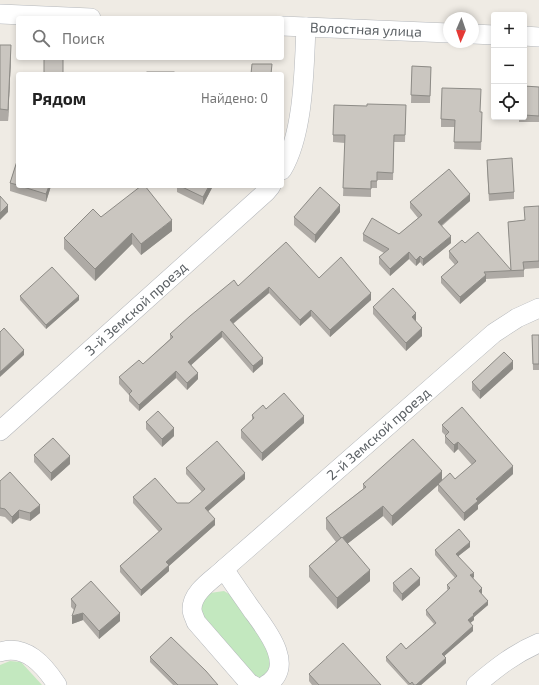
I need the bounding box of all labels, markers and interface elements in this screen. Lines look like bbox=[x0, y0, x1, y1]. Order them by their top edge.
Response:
north arrow bbox=[443, 12, 479, 48]
map controls bbox=[491, 12, 527, 120]
button: + bbox=[491, 12, 527, 48]
search box bbox=[16, 16, 284, 60]
street label: Волостная улица bbox=[310, 18, 422, 40]
icon: search bbox=[30, 27, 52, 49]
text: Поиск bbox=[62, 29, 105, 47]
button: − bbox=[491, 48, 527, 84]
button: locate bbox=[491, 84, 527, 120]
text: Рядом bbox=[32, 88, 86, 108]
text: Найдено: 0 bbox=[201, 90, 268, 106]
street label: 3-й Земской проезд bbox=[81, 258, 190, 359]
street label: 2-й Земской проезд bbox=[323, 384, 433, 483]

